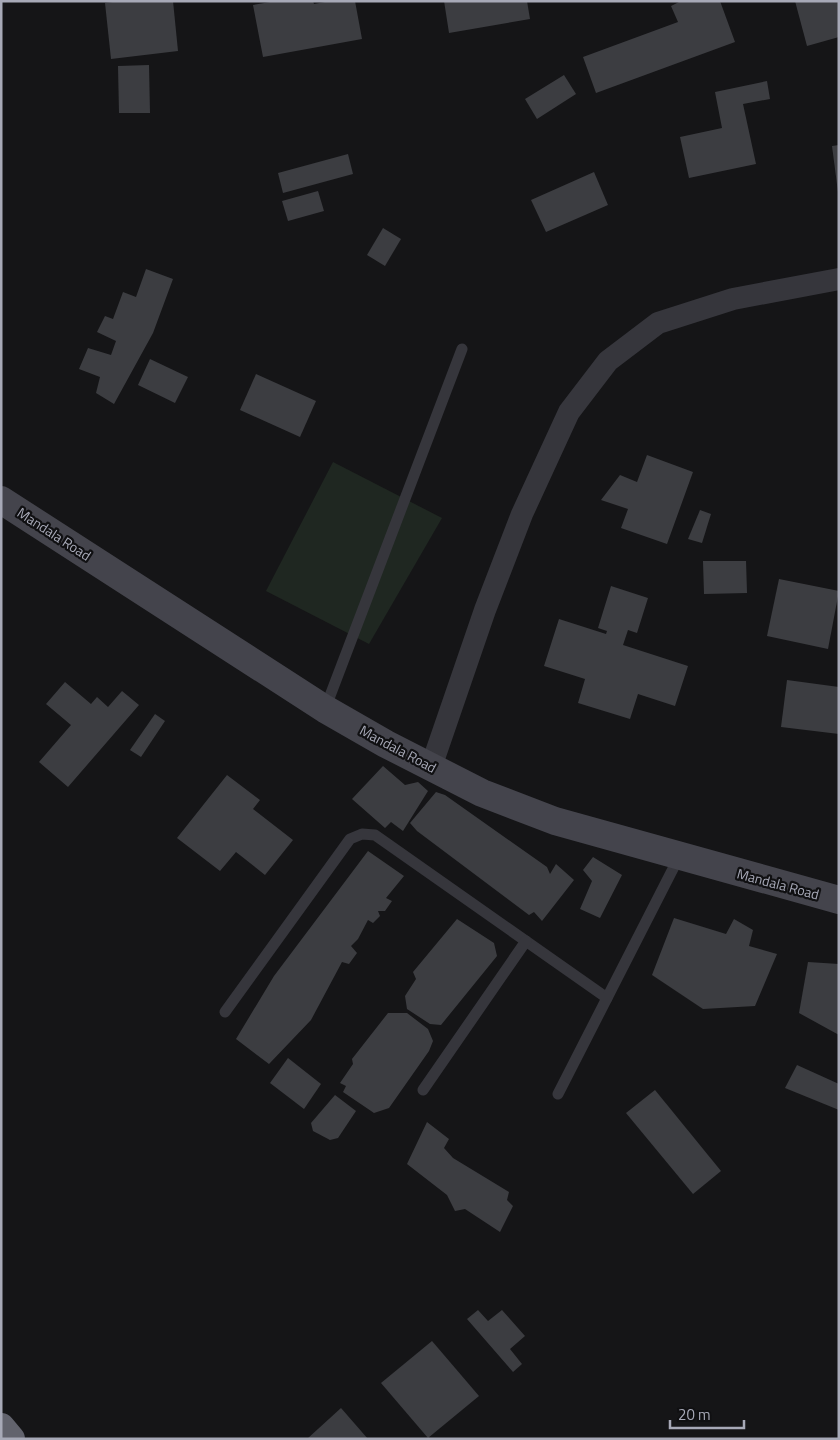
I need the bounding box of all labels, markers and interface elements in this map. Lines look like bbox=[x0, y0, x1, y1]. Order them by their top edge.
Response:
street label: Mandala Road bbox=[13, 502, 95, 565]
street label: Mandala Road bbox=[356, 719, 440, 778]
street label: Mandala Road bbox=[735, 862, 822, 905]
scale bar bbox=[670, 1398, 744, 1430]
text: 20 m bbox=[678, 1403, 711, 1426]

